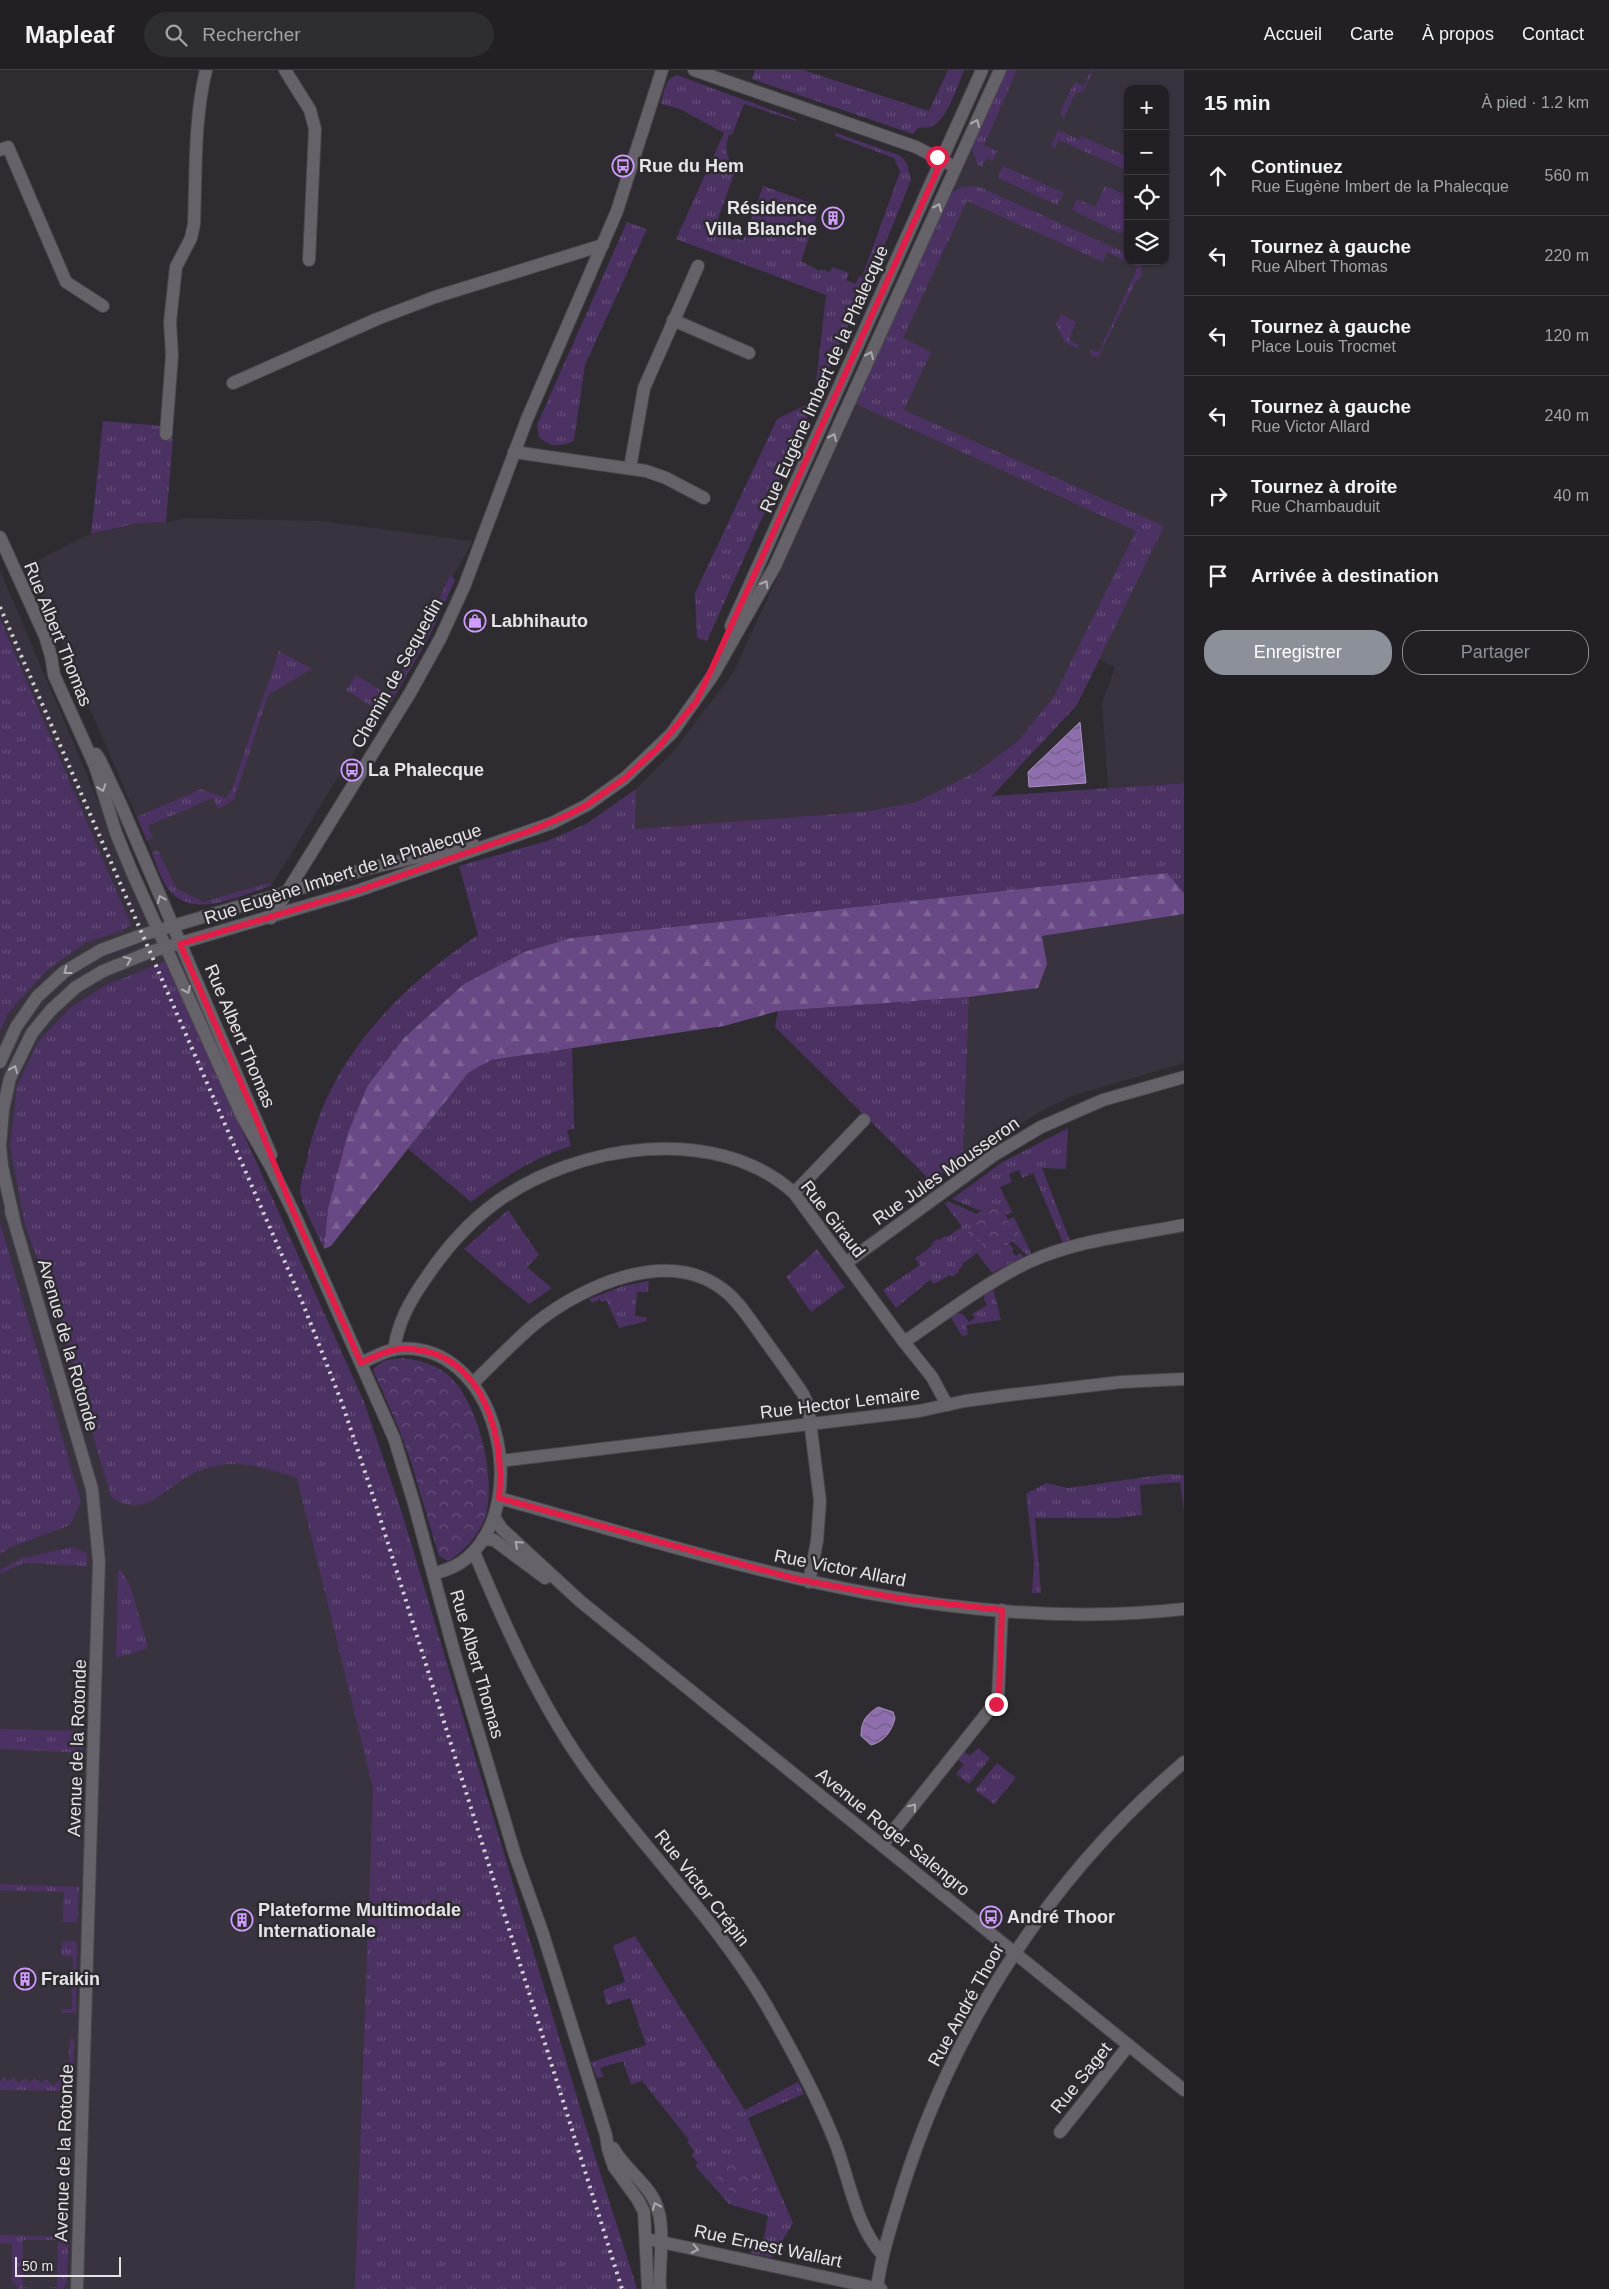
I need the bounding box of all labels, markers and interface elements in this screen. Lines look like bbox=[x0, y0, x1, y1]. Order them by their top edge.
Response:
search box bbox=[144, 12, 494, 57]
text: Mapleaf bbox=[25, 21, 114, 48]
icon: search bbox=[162, 21, 190, 49]
text: Rechercher bbox=[202, 24, 301, 45]
text: Accueil bbox=[1264, 24, 1322, 44]
text: Carte bbox=[1350, 24, 1394, 44]
text: À propos bbox=[1422, 24, 1494, 44]
text: Contact bbox=[1522, 24, 1584, 44]
map controls bbox=[1124, 85, 1169, 265]
button: + bbox=[1124, 85, 1169, 130]
text: 15 min bbox=[1204, 91, 1271, 114]
text: À pied · 1.2 km bbox=[1481, 94, 1589, 111]
one-way arrow bbox=[969, 119, 980, 128]
button: − bbox=[1124, 130, 1169, 175]
route start bbox=[926, 146, 949, 169]
bus stop icon: Rue du Hem bbox=[611, 154, 635, 178]
place label: Rue du Hem bbox=[639, 156, 744, 176]
text: Continuez bbox=[1251, 156, 1343, 177]
icon: ahead bbox=[1204, 162, 1232, 190]
text: 560 m bbox=[1545, 167, 1589, 184]
button: locate bbox=[1124, 175, 1169, 220]
text: Rue Eugène Imbert de la Phalecque bbox=[1251, 178, 1509, 195]
place label: Résidence Villa Blanche bbox=[705, 198, 817, 239]
one-way arrow bbox=[931, 203, 942, 212]
building icon: Résidence Villa Blanche bbox=[821, 206, 845, 230]
button: layers bbox=[1124, 220, 1169, 265]
text: Tournez à gauche bbox=[1251, 236, 1411, 257]
street label: Rue Eugène Imbert de la Phalecque bbox=[756, 242, 892, 516]
icon: left bbox=[1204, 242, 1232, 270]
text: 220 m bbox=[1545, 247, 1589, 264]
text: Rue Albert Thomas bbox=[1251, 258, 1388, 275]
text: Tournez à gauche bbox=[1251, 316, 1411, 337]
icon: left bbox=[1204, 322, 1232, 350]
text: 120 m bbox=[1545, 327, 1589, 344]
text: Place Louis Trocmet bbox=[1251, 338, 1396, 355]
one-way arrow bbox=[864, 351, 875, 360]
text: Tournez à gauche bbox=[1251, 396, 1411, 417]
icon: left bbox=[1204, 402, 1232, 430]
text: 240 m bbox=[1545, 407, 1589, 424]
text: Rue Victor Allard bbox=[1251, 418, 1370, 435]
one-way arrow bbox=[827, 433, 838, 442]
text: Tournez à droite bbox=[1251, 476, 1397, 497]
icon: right bbox=[1204, 482, 1232, 510]
text: 40 m bbox=[1553, 487, 1589, 504]
text: Rue Chambauduit bbox=[1251, 498, 1380, 515]
street label: Rue Albert Thomas bbox=[20, 559, 96, 709]
icon: arrive bbox=[1204, 562, 1232, 590]
text: Arrivée à destination bbox=[1251, 565, 1439, 586]
one-way arrow bbox=[758, 580, 768, 589]
street label: Chemin de Sequedin bbox=[347, 595, 447, 751]
shop icon: Labhihauto bbox=[463, 609, 487, 633]
place label: Labhihauto bbox=[491, 611, 588, 631]
button: Enregistrer bbox=[1204, 630, 1392, 675]
button: Partager bbox=[1402, 630, 1589, 675]
bus stop icon: La Phalecque bbox=[340, 758, 364, 782]
place label: La Phalecque bbox=[368, 760, 484, 780]
one-way arrow bbox=[96, 784, 106, 792]
street label: Rue Eugène Imbert de la Phalecque bbox=[202, 820, 484, 928]
one-way arrow bbox=[156, 895, 167, 904]
one-way arrow bbox=[123, 956, 132, 967]
street label: Rue Albert Thomas bbox=[201, 961, 279, 1111]
one-way arrow bbox=[63, 965, 73, 974]
one-way arrow bbox=[180, 985, 191, 994]
one-way arrow bbox=[8, 1065, 18, 1074]
street label: Rue Jules Mousseron bbox=[869, 1113, 1023, 1229]
street label: Rue Giraud bbox=[797, 1177, 869, 1261]
street label: Avenue de la Rotonde bbox=[34, 1257, 102, 1433]
street label: Rue Hector Lemaire bbox=[759, 1383, 921, 1423]
one-way arrow bbox=[515, 1541, 524, 1550]
street label: Rue Victor Allard bbox=[772, 1545, 908, 1591]
street label: Rue Albert Thomas bbox=[446, 1587, 508, 1741]
street label: Avenue de la Rotonde bbox=[64, 1659, 90, 1837]
route end bbox=[985, 1693, 1008, 1716]
street label: Avenue Roger Salengro bbox=[812, 1764, 974, 1900]
one-way arrow bbox=[907, 1804, 916, 1813]
street label: Rue Victor Crépin bbox=[650, 1826, 754, 1950]
place label: Plateforme Multimodale Internationale bbox=[258, 1900, 461, 1941]
bus stop icon: André Thoor bbox=[979, 1905, 1003, 1929]
place label: André Thoor bbox=[1007, 1907, 1115, 1927]
building icon: Plateforme Multimodale Internationale bbox=[230, 1908, 254, 1932]
street label: Rue André Thoor bbox=[924, 1940, 1008, 2070]
building icon: Fraikin bbox=[13, 1967, 37, 1991]
place label: Fraikin bbox=[41, 1969, 100, 1989]
street label: Rue Saget bbox=[1046, 2039, 1116, 2117]
street label: Avenue de la Rotonde bbox=[51, 2064, 77, 2242]
one-way arrow bbox=[652, 2202, 663, 2211]
street label: Rue Ernest Wallart bbox=[692, 2221, 844, 2271]
one-way arrow bbox=[690, 2243, 699, 2254]
scale bar bbox=[15, 2254, 121, 2277]
text: 50 m bbox=[22, 2258, 53, 2274]

